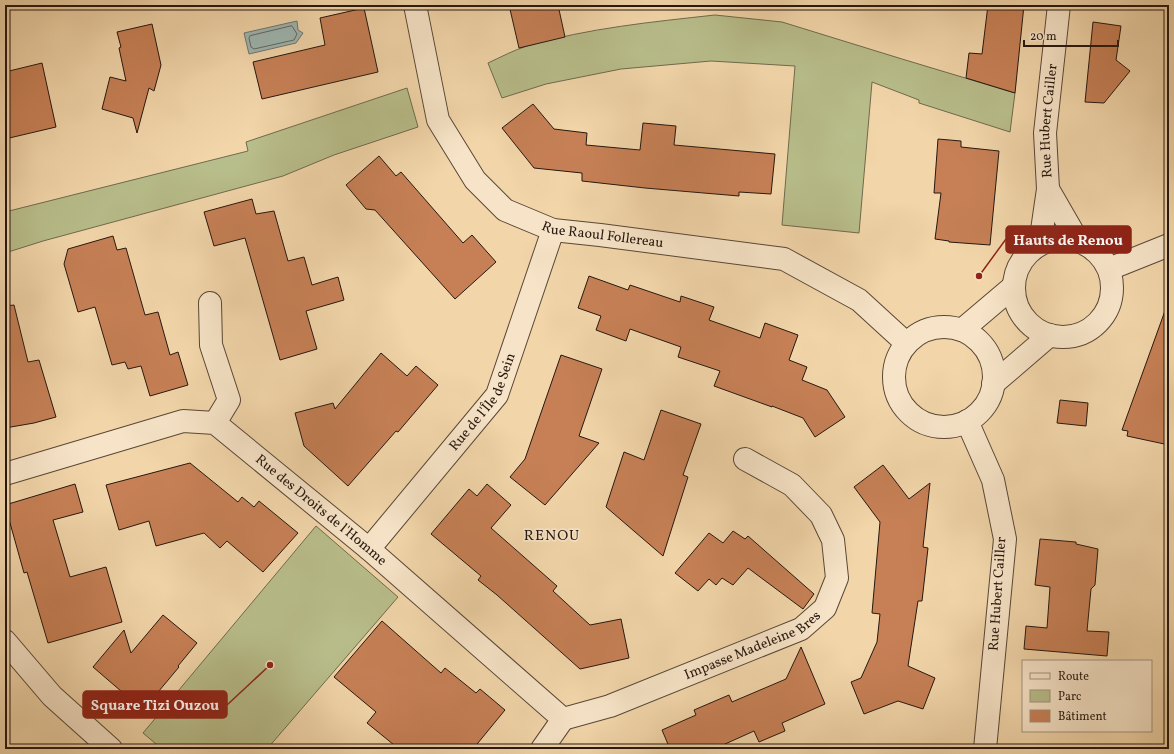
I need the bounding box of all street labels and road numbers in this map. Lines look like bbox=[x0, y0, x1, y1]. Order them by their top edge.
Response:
street label: Rue Hubert Cailler bbox=[1035, 63, 1062, 178]
street label: Rue Raoul Follereau bbox=[539, 217, 665, 253]
street label: Rue de l'Île de Sein bbox=[445, 350, 520, 455]
street label: Rue des Droits de l'Homme bbox=[251, 450, 391, 570]
street label: Rue Hubert Cailler bbox=[985, 536, 1011, 652]
street label: Impasse Madeleine Bres bbox=[682, 606, 825, 685]

